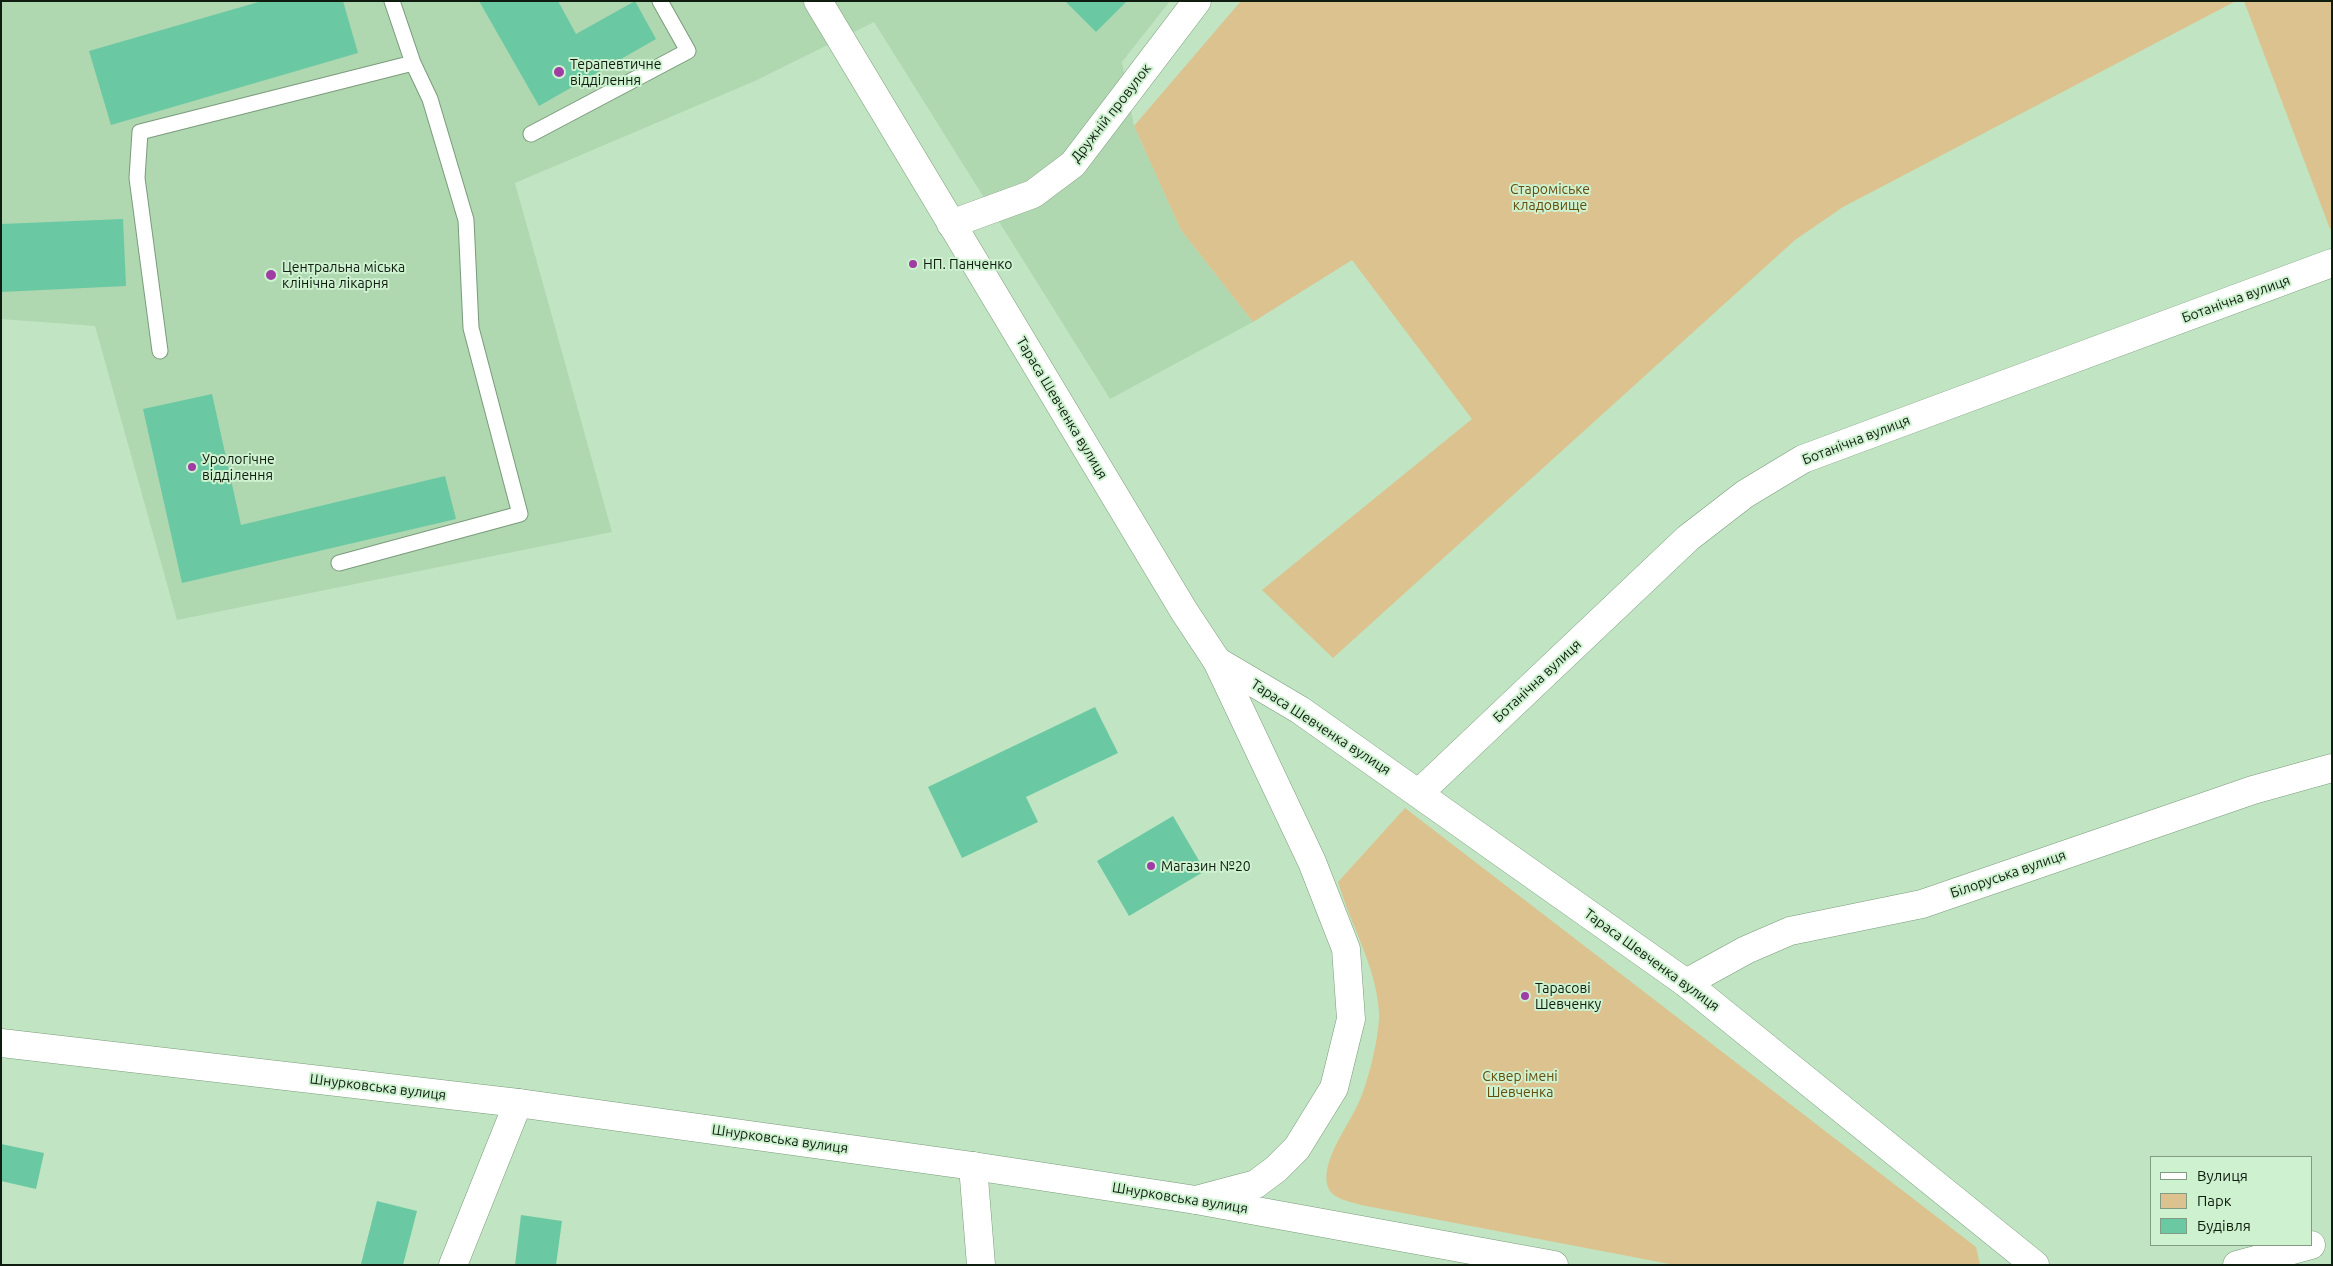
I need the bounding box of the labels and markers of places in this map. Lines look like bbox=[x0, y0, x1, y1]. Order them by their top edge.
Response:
place label: Терапевтичне відділення bbox=[570, 56, 662, 88]
marker: Терапевтичне відділення bbox=[552, 65, 566, 79]
place label: НП. Панченко bbox=[923, 256, 1012, 272]
marker: НП. Панченко bbox=[907, 258, 919, 270]
place label: Центральна міська клінічна лікарня bbox=[282, 259, 405, 292]
marker: Центральна міська клінічна лікарня bbox=[264, 268, 278, 282]
place label: Урологічне відділення bbox=[202, 451, 275, 484]
marker: Урологічне відділення bbox=[186, 461, 198, 473]
place label: Магазин №20 bbox=[1161, 858, 1251, 874]
marker: Магазин №20 bbox=[1145, 860, 1157, 872]
place label: Тарасові Шевченку bbox=[1535, 980, 1601, 1012]
marker: Тарасові Шевченку bbox=[1519, 990, 1531, 1002]

